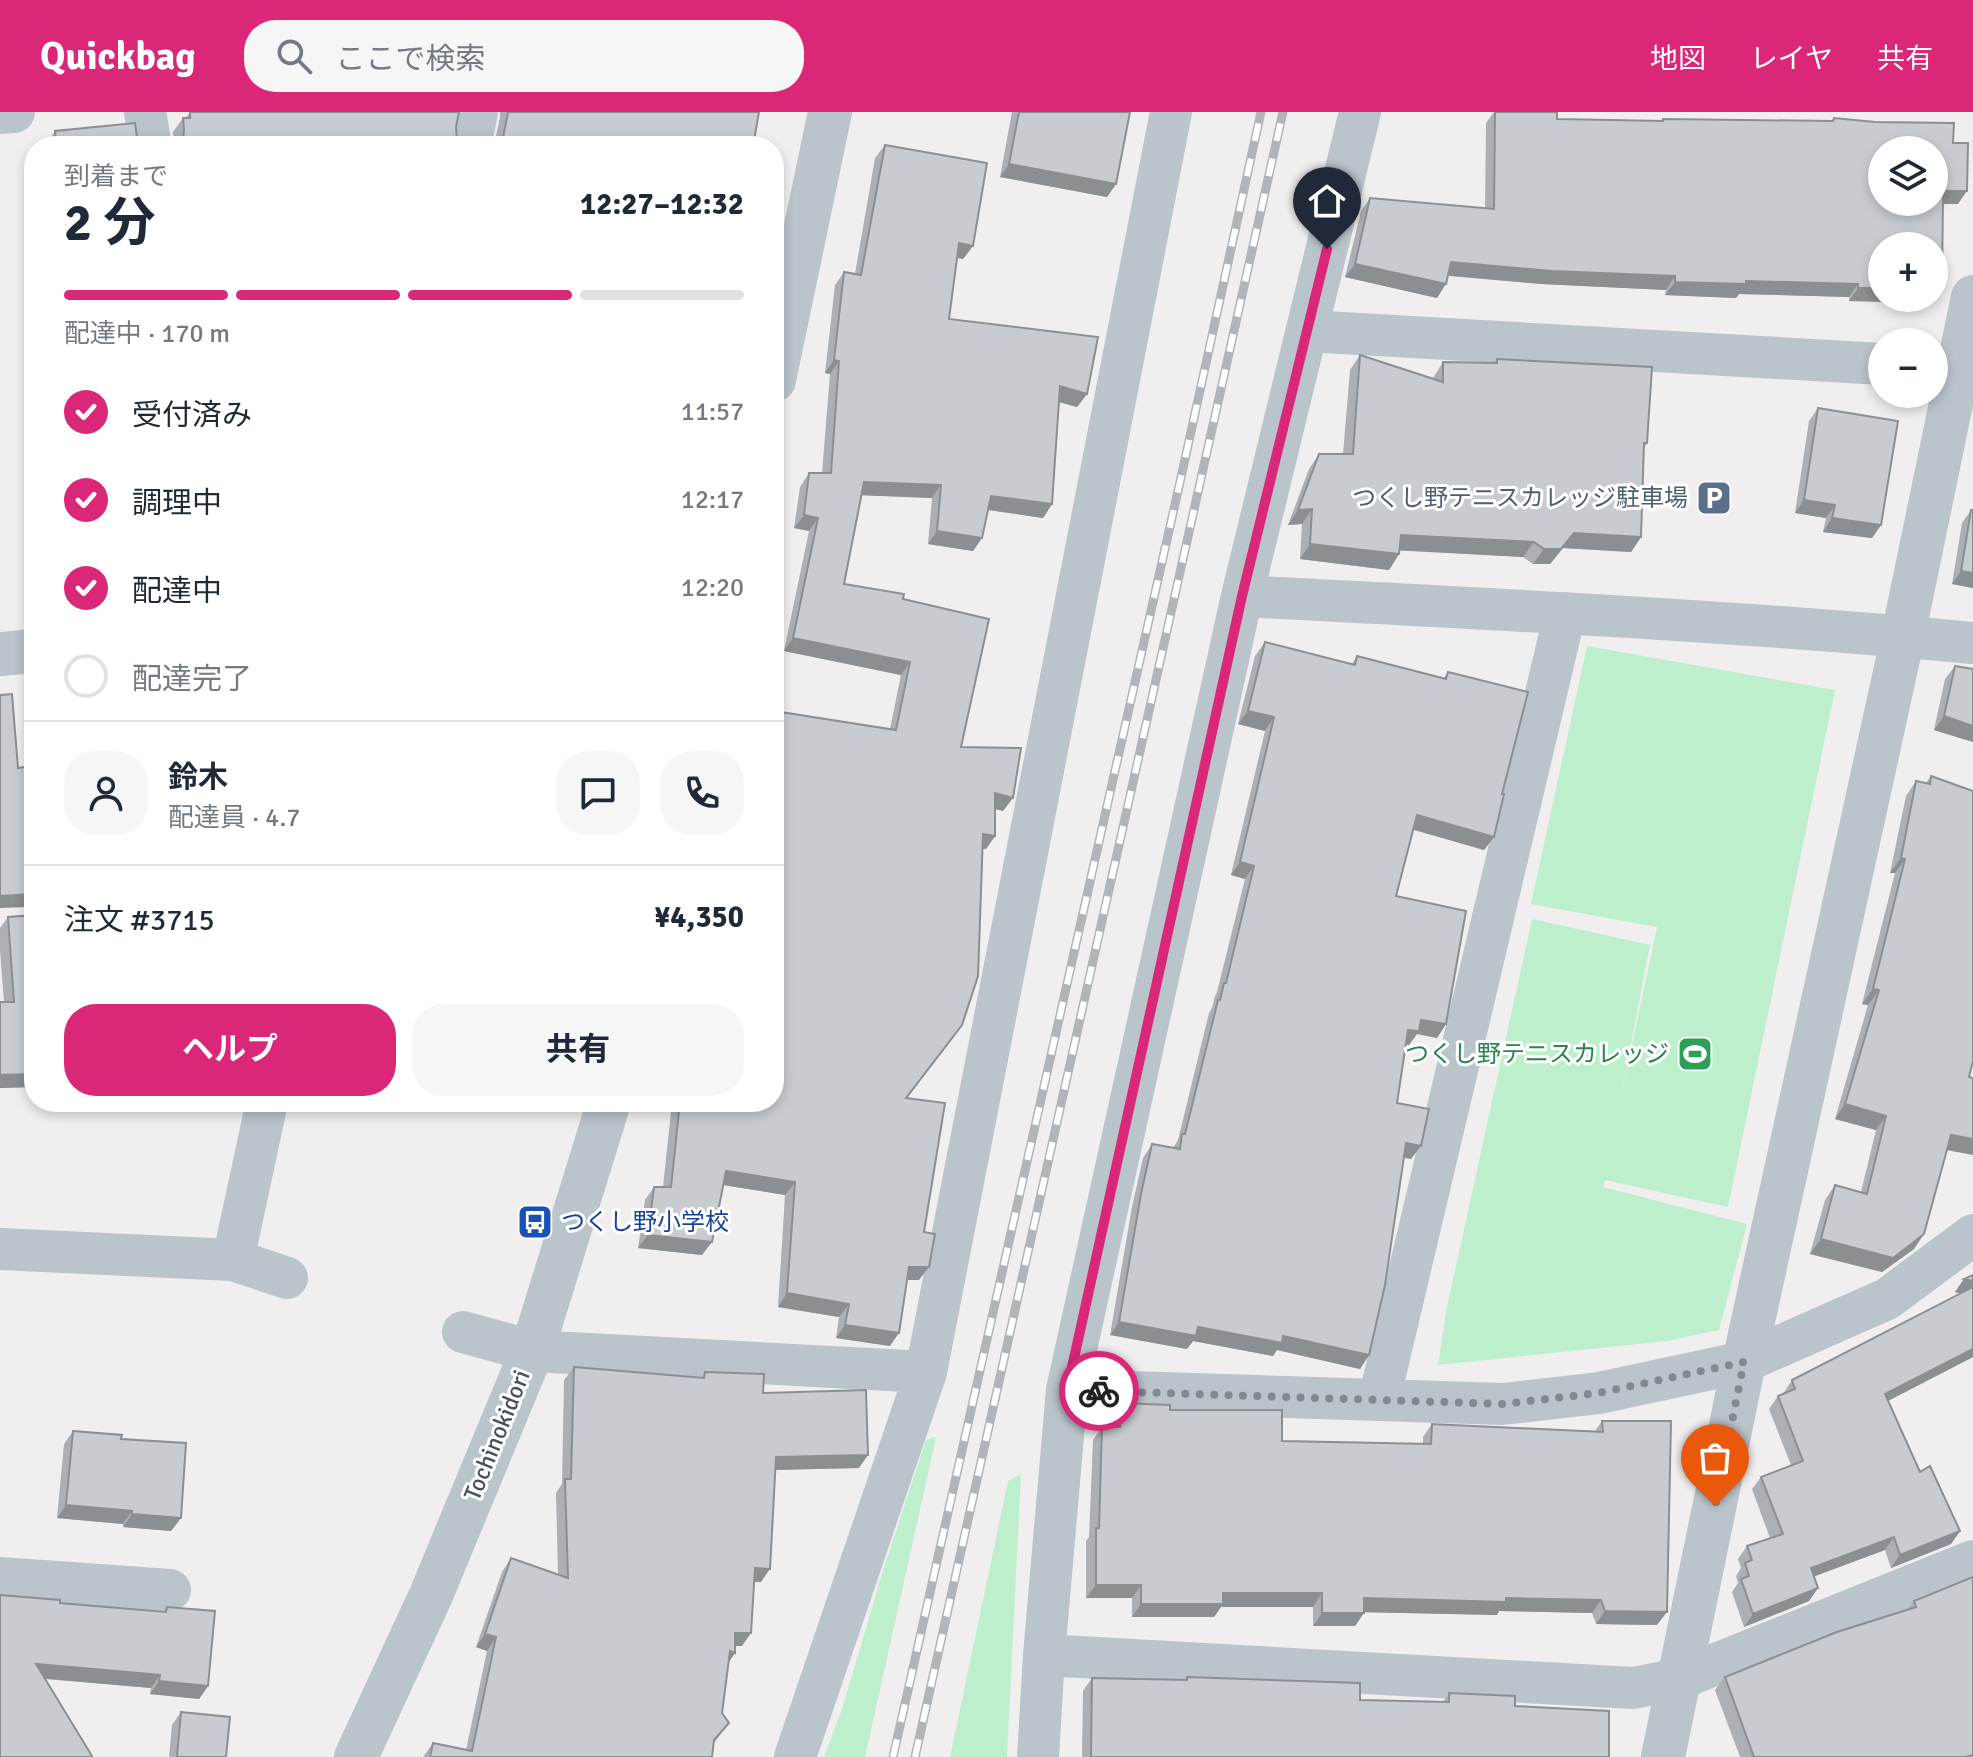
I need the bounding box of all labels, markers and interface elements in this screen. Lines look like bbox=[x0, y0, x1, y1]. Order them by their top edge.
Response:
search box bbox=[244, 20, 804, 92]
text: Quickbag bbox=[40, 33, 196, 80]
icon: search bbox=[272, 34, 316, 78]
text: ここで検索 bbox=[336, 41, 486, 78]
text: 地図 bbox=[1650, 42, 1706, 76]
text: レイヤ bbox=[1750, 42, 1833, 76]
text: 共有 bbox=[1877, 42, 1933, 76]
map controls bbox=[1868, 136, 1948, 408]
button: layers bbox=[1868, 136, 1948, 216]
text: 到着まで bbox=[64, 161, 168, 193]
pin bbox=[1293, 167, 1361, 249]
icon: home bbox=[1305, 179, 1349, 223]
text: 12:27–12:32 bbox=[580, 186, 744, 223]
text: 2 分 bbox=[64, 191, 156, 255]
button: + bbox=[1868, 232, 1948, 312]
text: 配達中 · 170 m bbox=[64, 318, 230, 350]
button: − bbox=[1868, 328, 1948, 408]
icon: check bbox=[64, 390, 108, 434]
text: 11:57 bbox=[681, 396, 744, 428]
text: 受付済み bbox=[132, 397, 252, 434]
icon: check bbox=[64, 478, 108, 522]
parking icon: つくし野テニスカレッジ駐車場 bbox=[1695, 479, 1733, 517]
place label: つくし野テニスカレッジ駐車場 bbox=[1352, 483, 1688, 513]
text: 12:17 bbox=[681, 484, 744, 516]
text: 調理中 bbox=[132, 485, 222, 522]
icon: check bbox=[64, 566, 108, 610]
text: 12:20 bbox=[681, 572, 744, 604]
text: 配達中 bbox=[132, 573, 222, 610]
text: 配達完了 bbox=[132, 661, 252, 698]
button: person bbox=[64, 751, 148, 835]
button: chat bbox=[556, 751, 640, 835]
button: phone bbox=[660, 751, 744, 835]
text: 鈴木 bbox=[168, 759, 228, 796]
text: 配達員 · 4.7 bbox=[168, 802, 300, 834]
text: ¥4,350 bbox=[654, 899, 744, 936]
text: 注文 #3715 bbox=[64, 902, 215, 939]
button: ヘルプ bbox=[64, 1004, 396, 1096]
button: 共有 bbox=[412, 1004, 744, 1096]
sports icon: つくし野テニスカレッジ bbox=[1676, 1035, 1714, 1073]
place label: つくし野テニスカレッジ bbox=[1405, 1039, 1669, 1069]
bus stop icon: つくし野小学校 bbox=[516, 1203, 554, 1241]
place label: つくし野小学校 bbox=[561, 1207, 729, 1237]
courier bbox=[1059, 1351, 1139, 1431]
street label: Tochinokidori bbox=[457, 1365, 537, 1505]
icon: bike bbox=[1077, 1369, 1121, 1413]
pin bbox=[1681, 1424, 1749, 1506]
icon: bag bbox=[1693, 1436, 1737, 1480]

